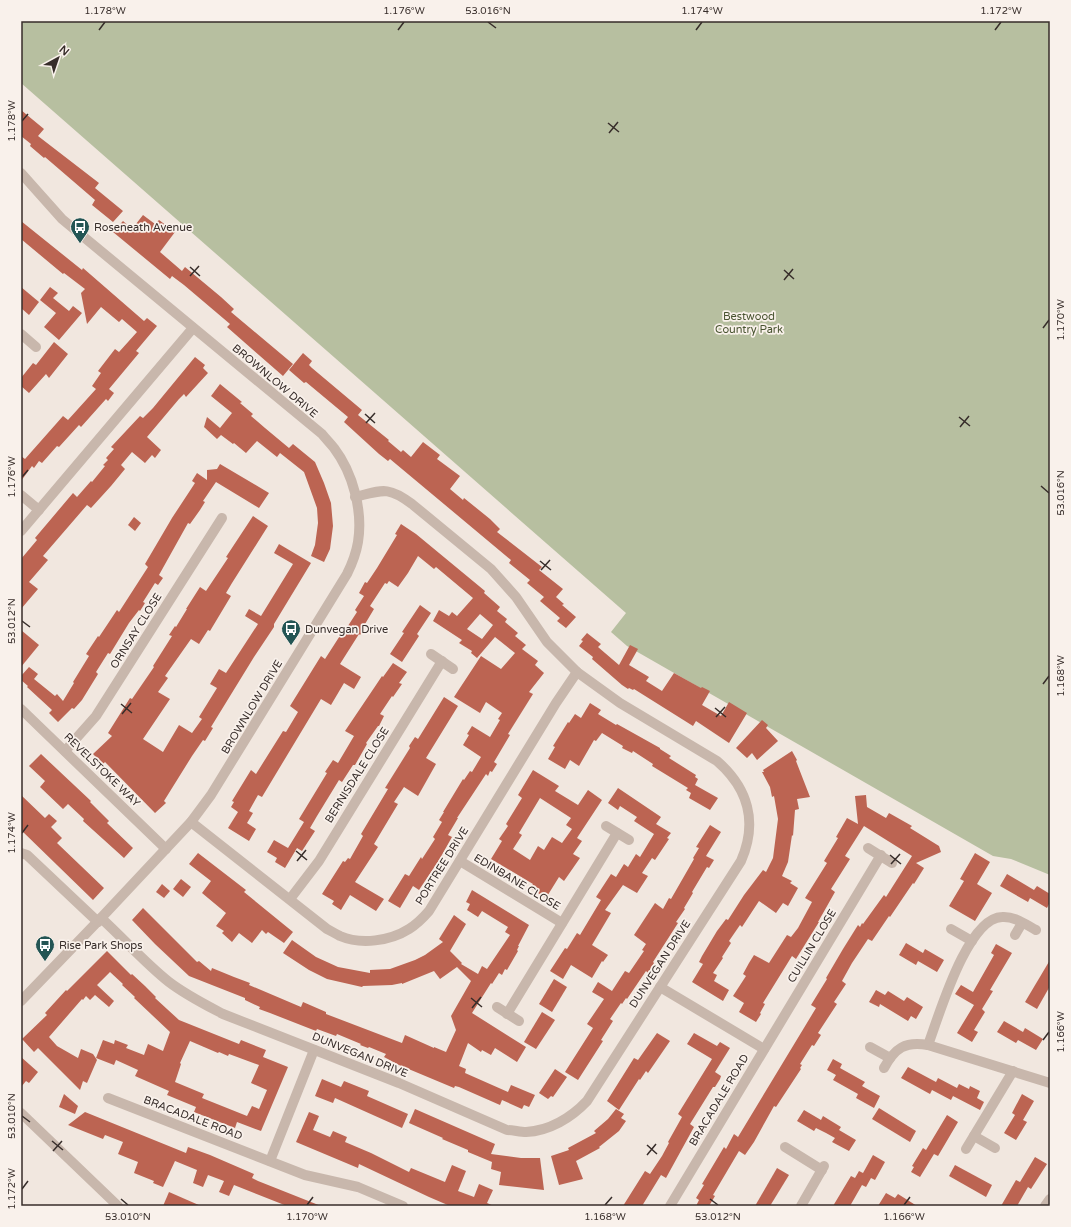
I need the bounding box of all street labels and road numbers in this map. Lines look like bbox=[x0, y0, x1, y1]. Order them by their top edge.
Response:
street label: BROWNLOW DRIVE bbox=[230, 341, 320, 421]
street label: ORNSAY CLOSE bbox=[108, 591, 164, 671]
street label: BROWNLOW DRIVE bbox=[219, 658, 285, 756]
street label: BERNISDALE CLOSE bbox=[322, 725, 392, 825]
street label: REVELSTOKE WAY bbox=[61, 730, 143, 810]
street label: PORTREE DRIVE bbox=[413, 825, 471, 907]
street label: EDINBANE CLOSE bbox=[471, 851, 563, 913]
street label: CUILLIN CLOSE bbox=[785, 907, 839, 985]
street label: DUNVEGAN DRIVE bbox=[627, 918, 693, 1010]
street label: DUNVEGAN DRIVE bbox=[310, 1030, 410, 1080]
street label: BRACADALE ROAD bbox=[686, 1052, 752, 1148]
street label: BRACADALE ROAD bbox=[142, 1093, 244, 1143]

